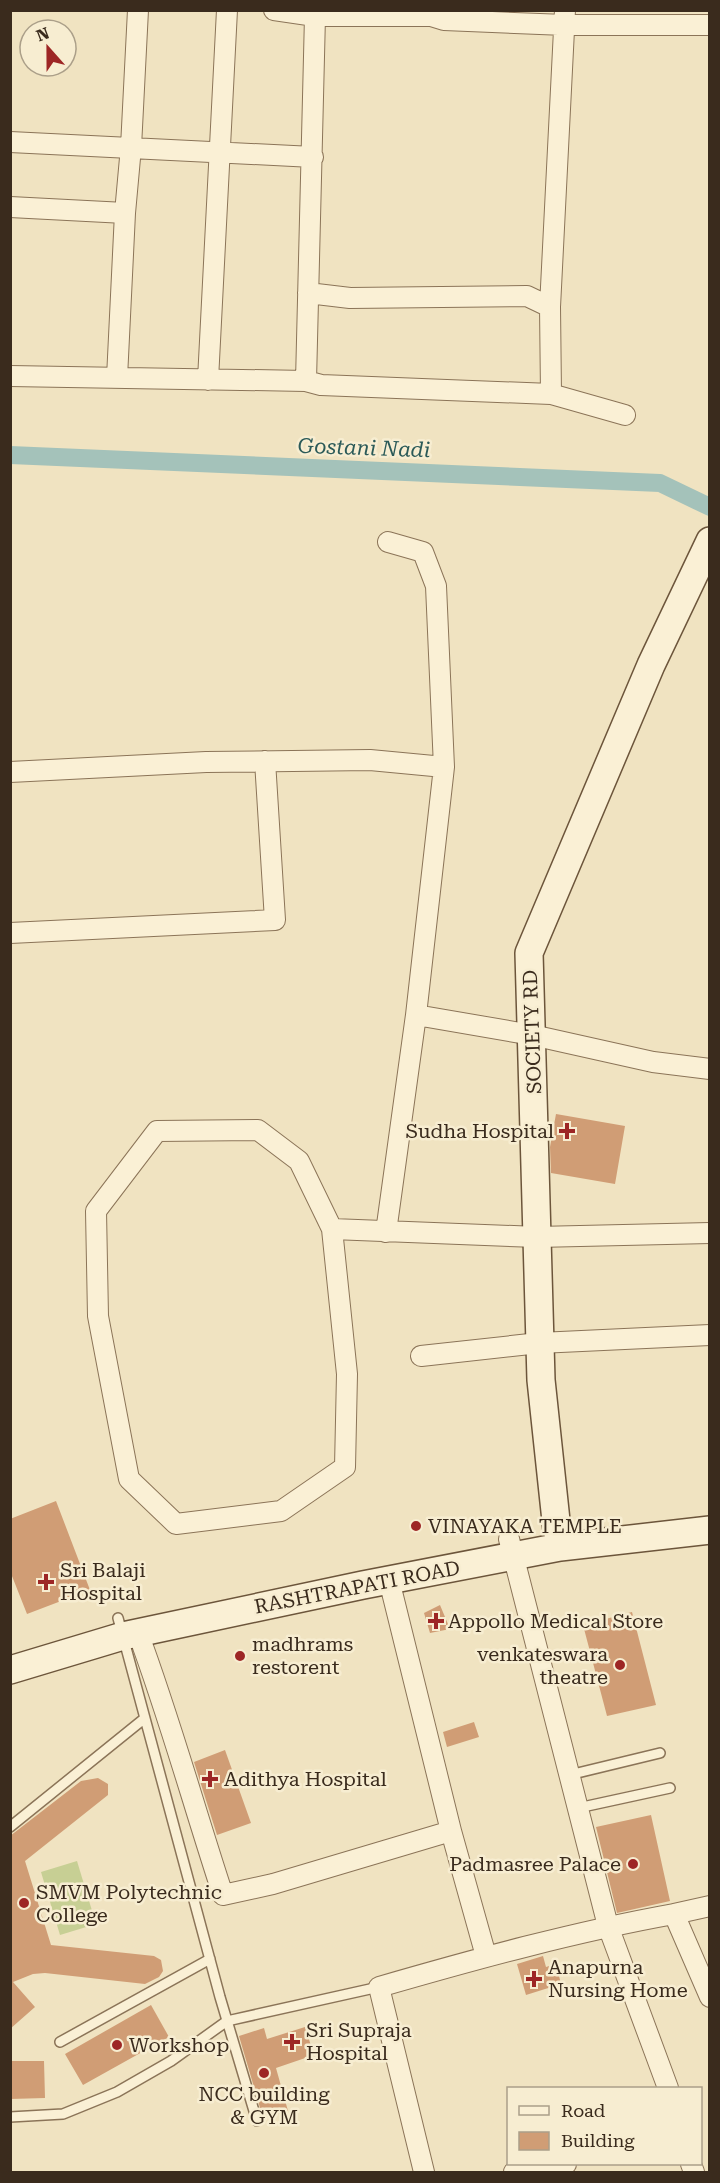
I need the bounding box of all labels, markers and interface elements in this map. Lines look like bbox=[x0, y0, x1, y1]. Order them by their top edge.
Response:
north arrow bbox=[18, 18, 78, 78]
text: N bbox=[34, 23, 52, 46]
water label: Gostani Nadi bbox=[297, 434, 431, 462]
street label: SOCIETY RD bbox=[518, 969, 546, 1095]
place label: Sudha Hospital bbox=[405, 1119, 554, 1143]
marker: Sudha Hospital bbox=[558, 1122, 576, 1140]
place label: VINAYAKA TEMPLE bbox=[428, 1514, 622, 1538]
marker: VINAYAKA TEMPLE bbox=[409, 1519, 423, 1533]
street label: RASHTRAPATI ROAD bbox=[252, 1555, 462, 1619]
place label: Sri Balaji Hospital bbox=[60, 1558, 146, 1605]
marker: Sri Balaji Hospital bbox=[37, 1573, 55, 1591]
place label: Appollo Medical Store bbox=[448, 1609, 663, 1633]
marker: Appollo Medical Store bbox=[429, 1614, 443, 1628]
place label: madhrams restorent bbox=[252, 1632, 353, 1679]
place label: venkateswara theatre bbox=[477, 1642, 608, 1689]
marker: madhrams restorent bbox=[233, 1649, 247, 1663]
marker: venkateswara theatre bbox=[613, 1658, 627, 1672]
place label: Adithya Hospital bbox=[224, 1767, 387, 1791]
marker: Adithya Hospital bbox=[201, 1770, 219, 1788]
place label: Padmasree Palace bbox=[449, 1852, 621, 1876]
marker: Padmasree Palace bbox=[626, 1857, 640, 1871]
place label: SMVM Polytechnic College bbox=[36, 1880, 222, 1927]
marker: SMVM Polytechnic College bbox=[17, 1896, 31, 1910]
place label: Anapurna Nursing Home bbox=[548, 1955, 688, 2002]
marker: Anapurna Nursing Home bbox=[525, 1970, 543, 1988]
place label: Sri Supraja Hospital bbox=[306, 2018, 412, 2065]
place label: Workshop bbox=[129, 2033, 229, 2057]
marker: Sri Supraja Hospital bbox=[283, 2033, 301, 2051]
marker: Workshop bbox=[110, 2038, 124, 2052]
marker: NCC building & GYM bbox=[257, 2066, 271, 2080]
place label: NCC building & GYM bbox=[198, 2082, 330, 2129]
legend bbox=[507, 2087, 702, 2165]
text: Road bbox=[561, 2100, 606, 2121]
text: Building bbox=[561, 2130, 635, 2151]

